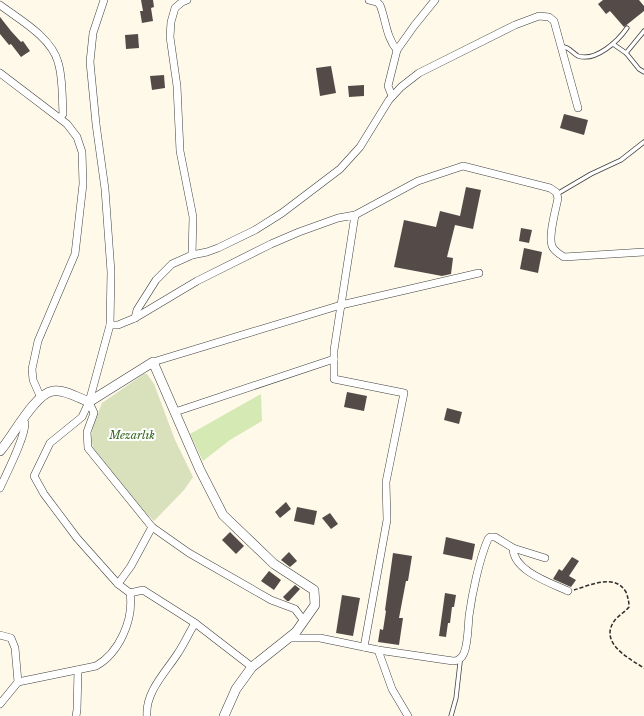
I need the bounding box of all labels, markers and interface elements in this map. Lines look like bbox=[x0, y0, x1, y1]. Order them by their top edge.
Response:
park label: Mezarlık bbox=[108, 428, 155, 442]

